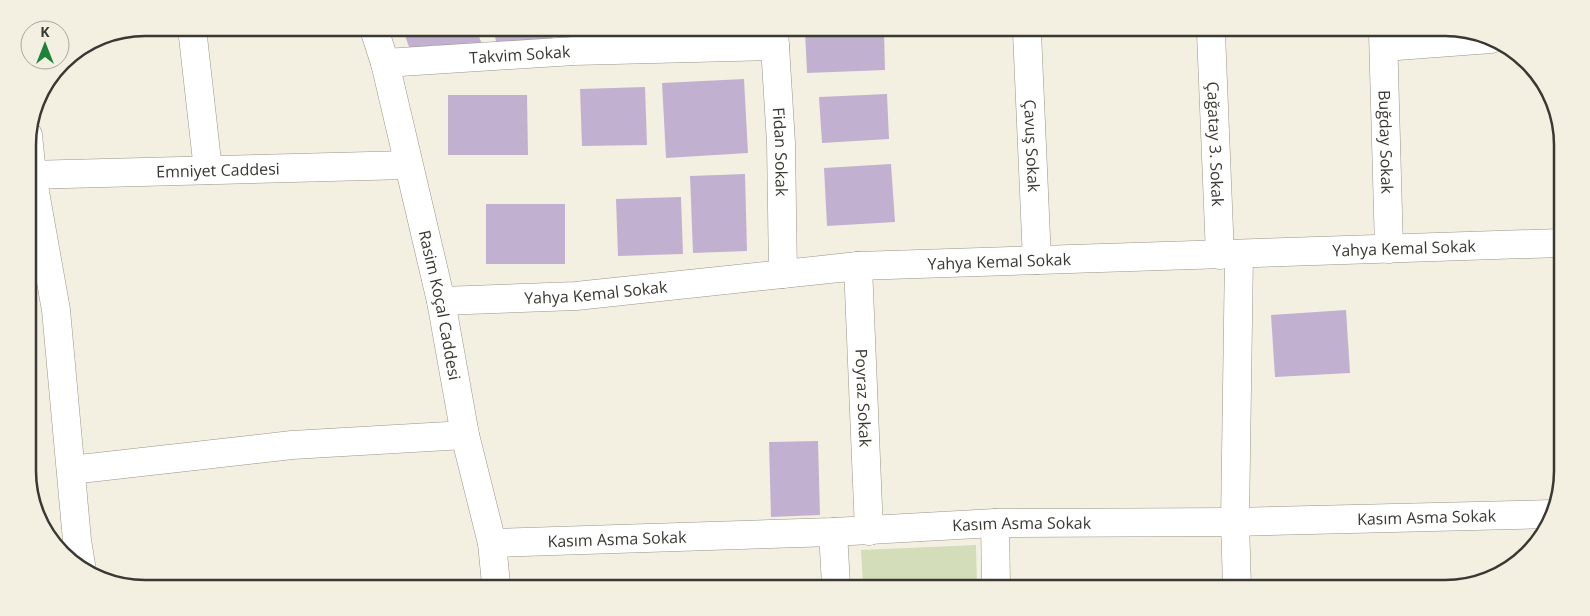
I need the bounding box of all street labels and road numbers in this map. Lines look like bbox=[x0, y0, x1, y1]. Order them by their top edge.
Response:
street label: Takvim Sokak bbox=[469, 40, 572, 69]
street label: Çağatay 3. Sokak bbox=[1202, 81, 1229, 207]
street label: Buğday Sokak bbox=[1374, 90, 1398, 195]
street label: Çavuş Sokak bbox=[1019, 99, 1045, 193]
street label: Fidan Sokak bbox=[768, 107, 793, 197]
street label: Emniyet Caddesi bbox=[156, 157, 280, 183]
street label: Rasim Koçal Caddesi bbox=[414, 228, 466, 382]
street label: Yahya Kemal Sokak bbox=[1332, 235, 1477, 261]
street label: Yahya Kemal Sokak bbox=[927, 248, 1072, 275]
street label: Yahya Kemal Sokak bbox=[524, 275, 669, 309]
street label: Poyraz Sokak bbox=[850, 348, 877, 448]
street label: Kasım Asma Sokak bbox=[1357, 504, 1497, 530]
street label: Kasım Asma Sokak bbox=[952, 512, 1092, 536]
street label: Kasım Asma Sokak bbox=[547, 526, 687, 552]

